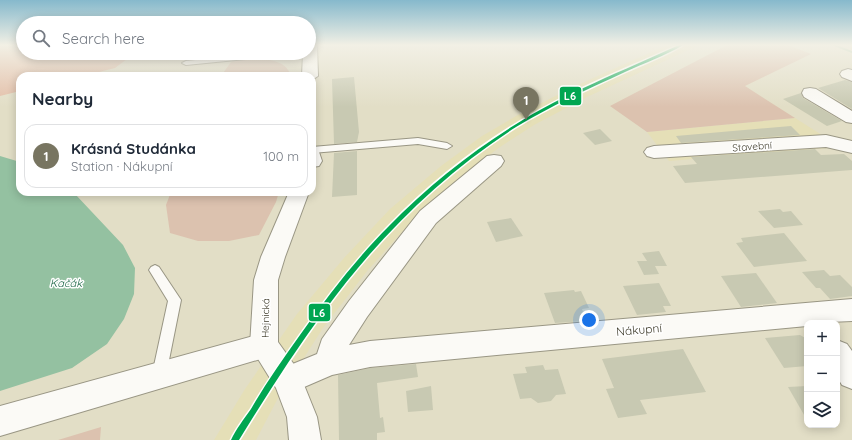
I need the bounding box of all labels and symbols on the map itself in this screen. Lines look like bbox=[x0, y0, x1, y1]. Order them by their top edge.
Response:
line badge: L6 bbox=[559, 86, 582, 106]
pin: 1 bbox=[513, 87, 539, 120]
text: L6 bbox=[564, 89, 576, 103]
street label: Stavební bbox=[732, 139, 773, 154]
water label: Kačák bbox=[50, 276, 83, 290]
street label: Hejnická bbox=[259, 298, 272, 338]
line badge: L6 bbox=[308, 303, 331, 322]
text: L6 bbox=[313, 306, 325, 320]
your location bbox=[579, 310, 599, 330]
street label: Nákupní bbox=[615, 320, 663, 339]

